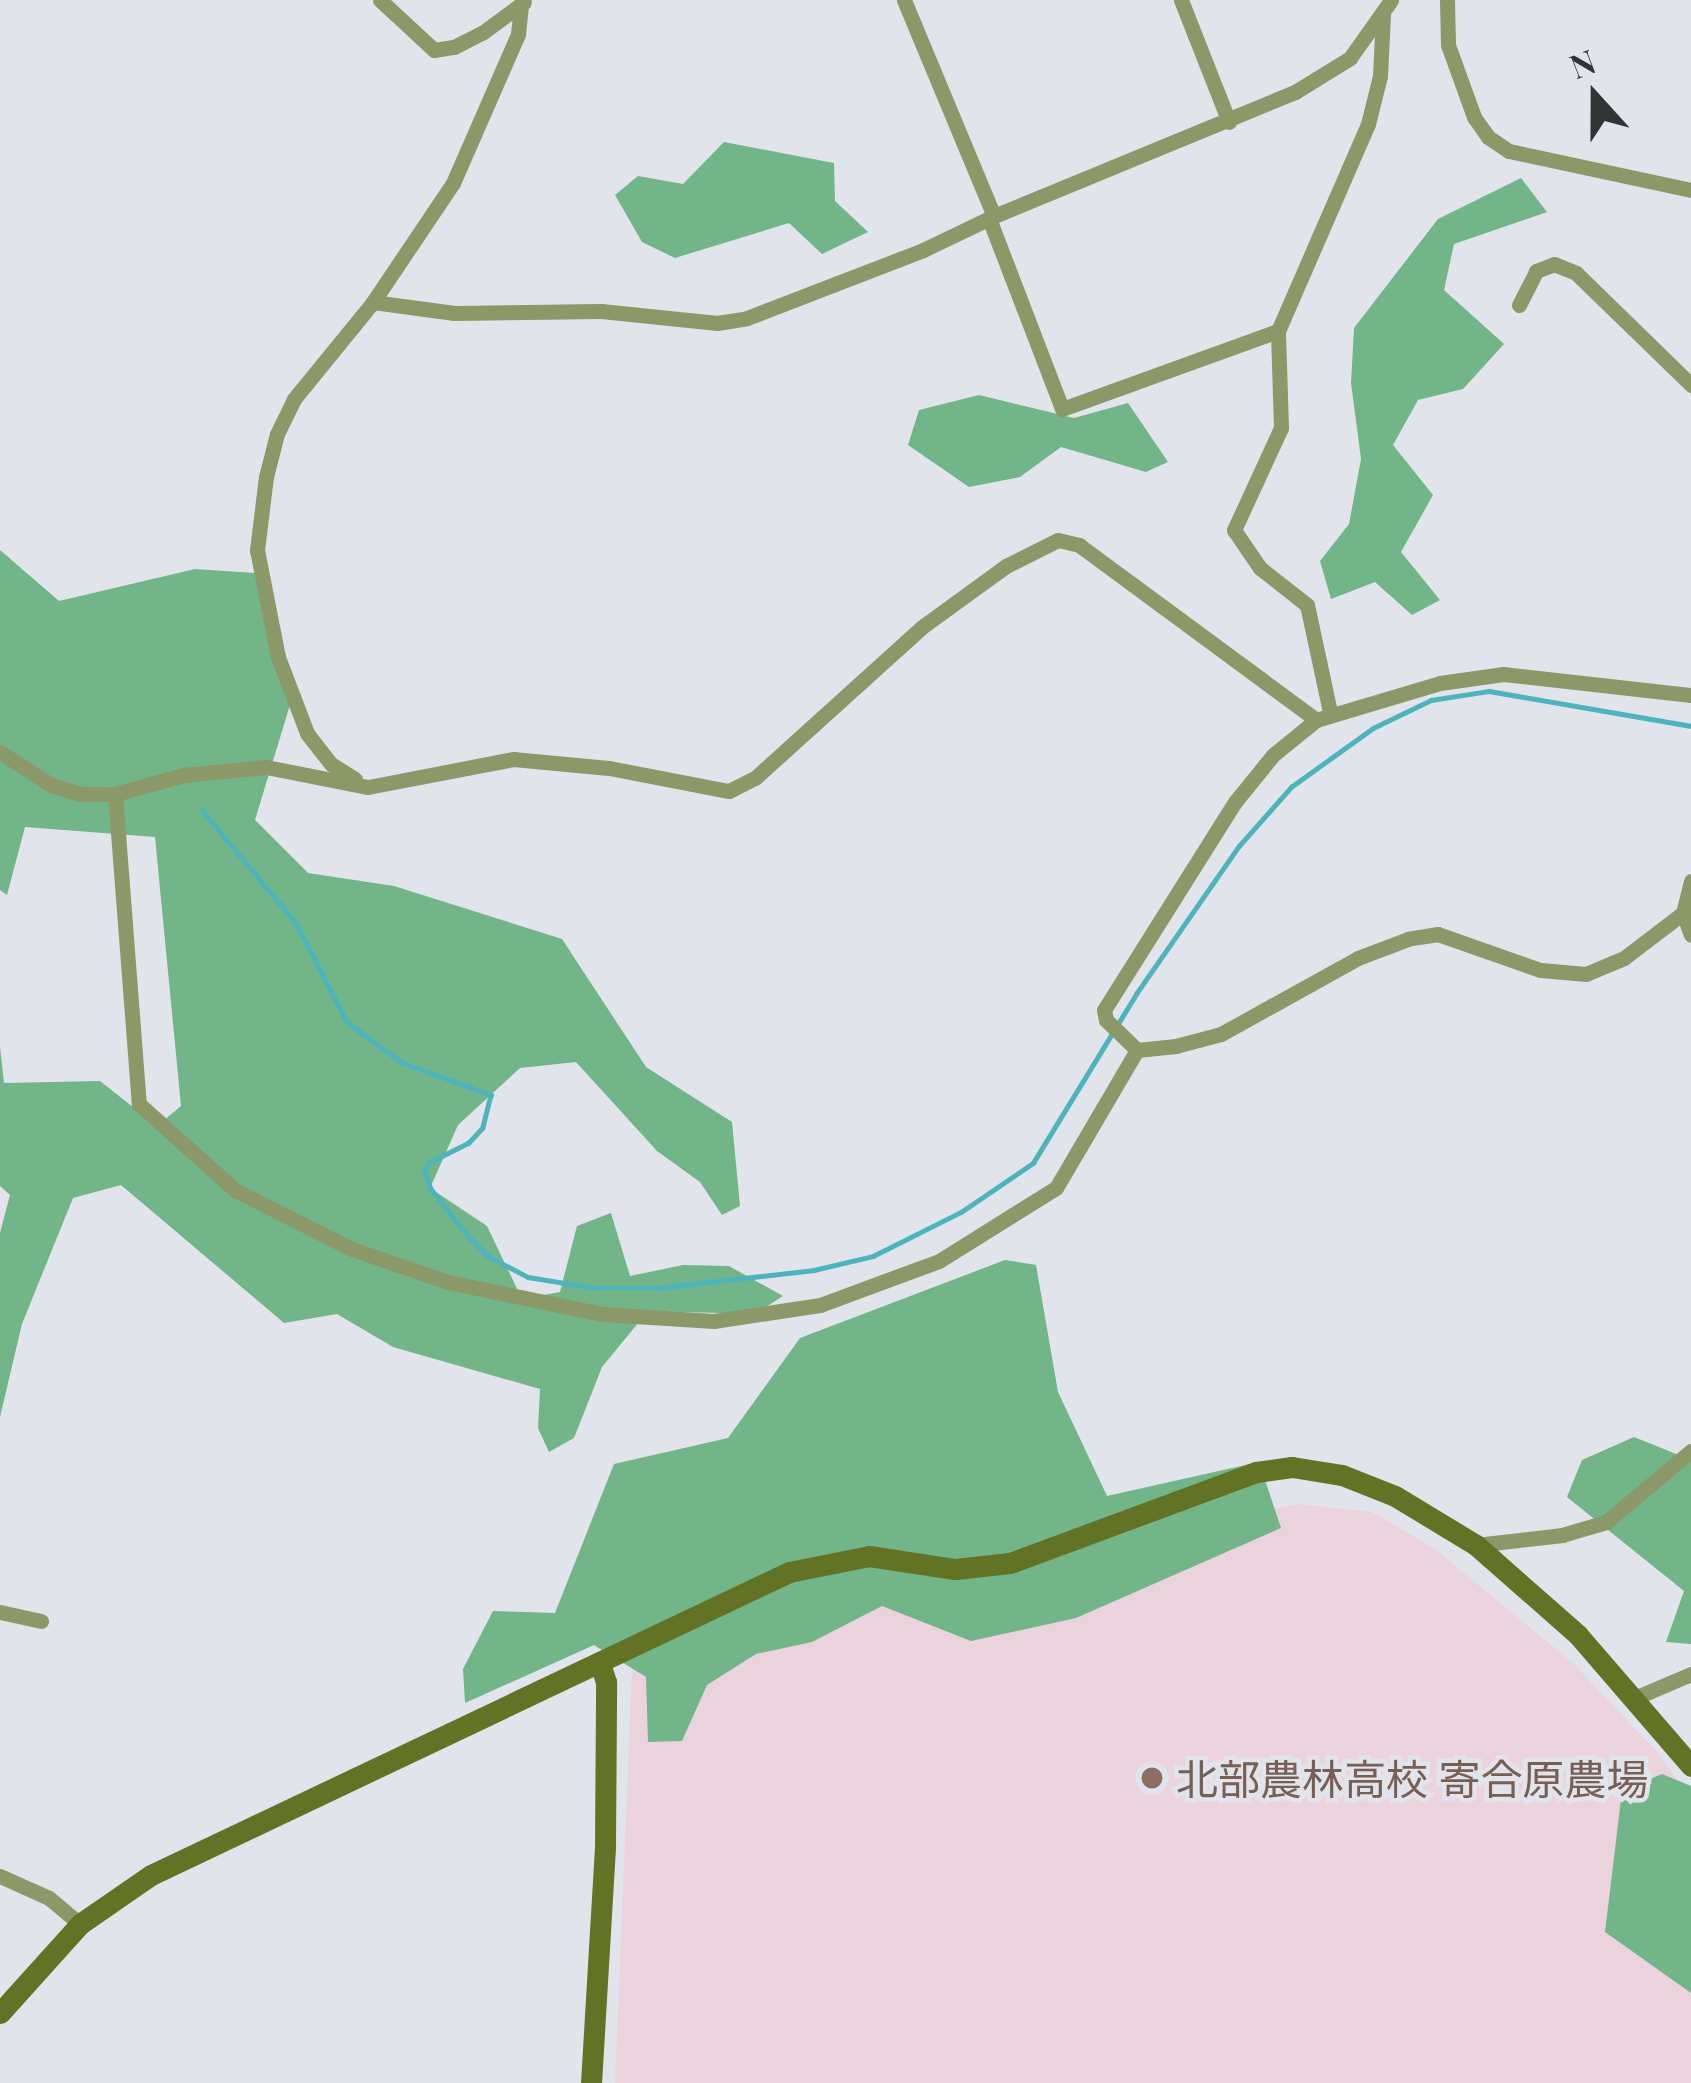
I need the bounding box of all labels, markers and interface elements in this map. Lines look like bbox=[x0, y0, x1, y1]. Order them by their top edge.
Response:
north arrow bbox=[1535, 36, 1655, 156]
text: N bbox=[1563, 38, 1601, 87]
place label: 北部農林高校 寄合原農場 bbox=[1176, 1753, 1648, 1803]
marker: 北部農林高校 寄合原農場 bbox=[1139, 1765, 1165, 1791]

